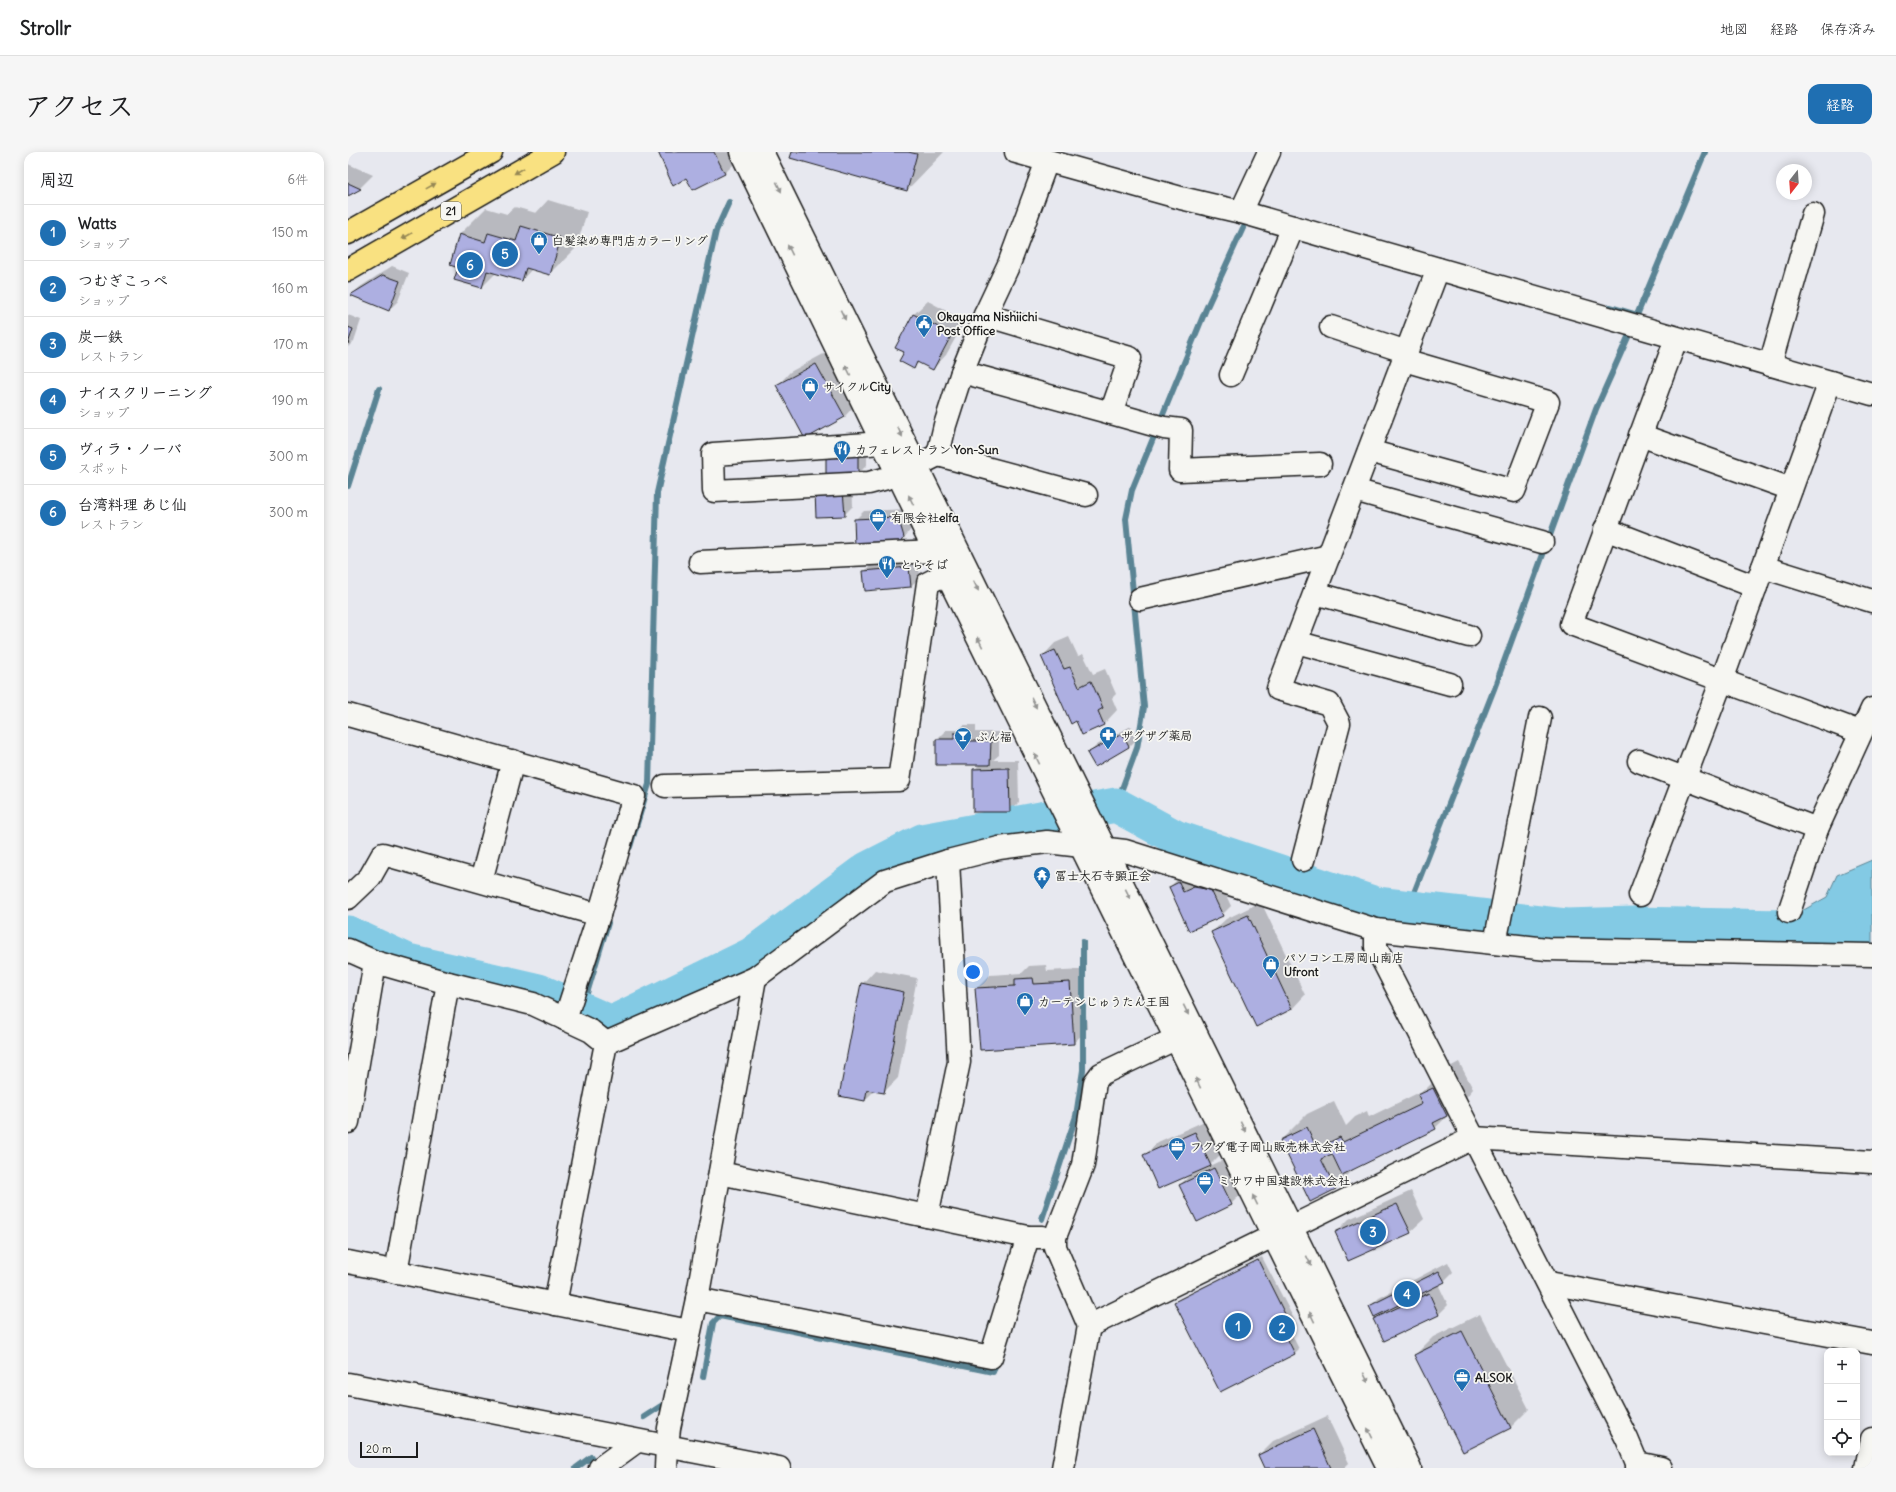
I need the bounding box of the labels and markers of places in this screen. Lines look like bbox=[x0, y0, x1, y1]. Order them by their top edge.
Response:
shop icon: 白髪染め専門店カラーリング bbox=[529, 230, 549, 255]
place label: 白髪染め専門店カラーリング bbox=[552, 233, 708, 248]
pin: 5 bbox=[492, 239, 518, 269]
pin: 6 bbox=[457, 250, 483, 280]
place label: Okayama Nishiichi Post Office bbox=[937, 309, 1038, 338]
public building icon: Okayama Nishiichi Post Office bbox=[914, 313, 934, 338]
shop icon: サイクルCity bbox=[800, 376, 820, 401]
place label: サイクルCity bbox=[823, 379, 891, 395]
restaurant icon: カフェレストラン Yon-Sun bbox=[832, 439, 852, 464]
place label: カフェレストラン Yon-Sun bbox=[855, 442, 999, 457]
office icon: 有限会社elfa bbox=[868, 507, 888, 532]
place label: 有限会社elfa bbox=[891, 510, 959, 525]
restaurant icon: とらそば bbox=[877, 554, 897, 579]
place label: とらそば bbox=[900, 557, 948, 572]
pharmacy icon: ザグザグ薬局 bbox=[1098, 725, 1118, 750]
bar icon: ぶん福 bbox=[953, 726, 973, 751]
place label: ザグザグ薬局 bbox=[1121, 728, 1193, 743]
place label: ぶん福 bbox=[976, 729, 1012, 744]
temple icon: 冨士大石寺顕正会 bbox=[1032, 865, 1052, 890]
place label: 冨士大石寺顕正会 bbox=[1055, 868, 1151, 883]
place label: パソコン工房岡山南店 Ufront bbox=[1284, 950, 1404, 979]
shop icon: パソコン工房岡山南店 Ufront bbox=[1261, 954, 1281, 979]
shop icon: カーテンじゅうたん王国 bbox=[1015, 991, 1035, 1016]
place label: カーテンじゅうたん王国 bbox=[1038, 994, 1170, 1009]
office icon: フクダ電子岡山販売株式会社 bbox=[1167, 1136, 1187, 1161]
place label: フクダ電子岡山販売株式会社 bbox=[1190, 1139, 1346, 1154]
office icon: ミサワ中国建設株式会社 bbox=[1195, 1170, 1215, 1195]
place label: ミサワ中国建設株式会社 bbox=[1218, 1173, 1350, 1188]
pin: 3 bbox=[1360, 1217, 1386, 1247]
pin: 4 bbox=[1394, 1279, 1420, 1309]
pin: 1 bbox=[1225, 1311, 1251, 1341]
pin: 2 bbox=[1269, 1313, 1295, 1343]
office icon: ALSOK bbox=[1452, 1367, 1472, 1392]
place label: ALSOK bbox=[1475, 1370, 1513, 1385]

